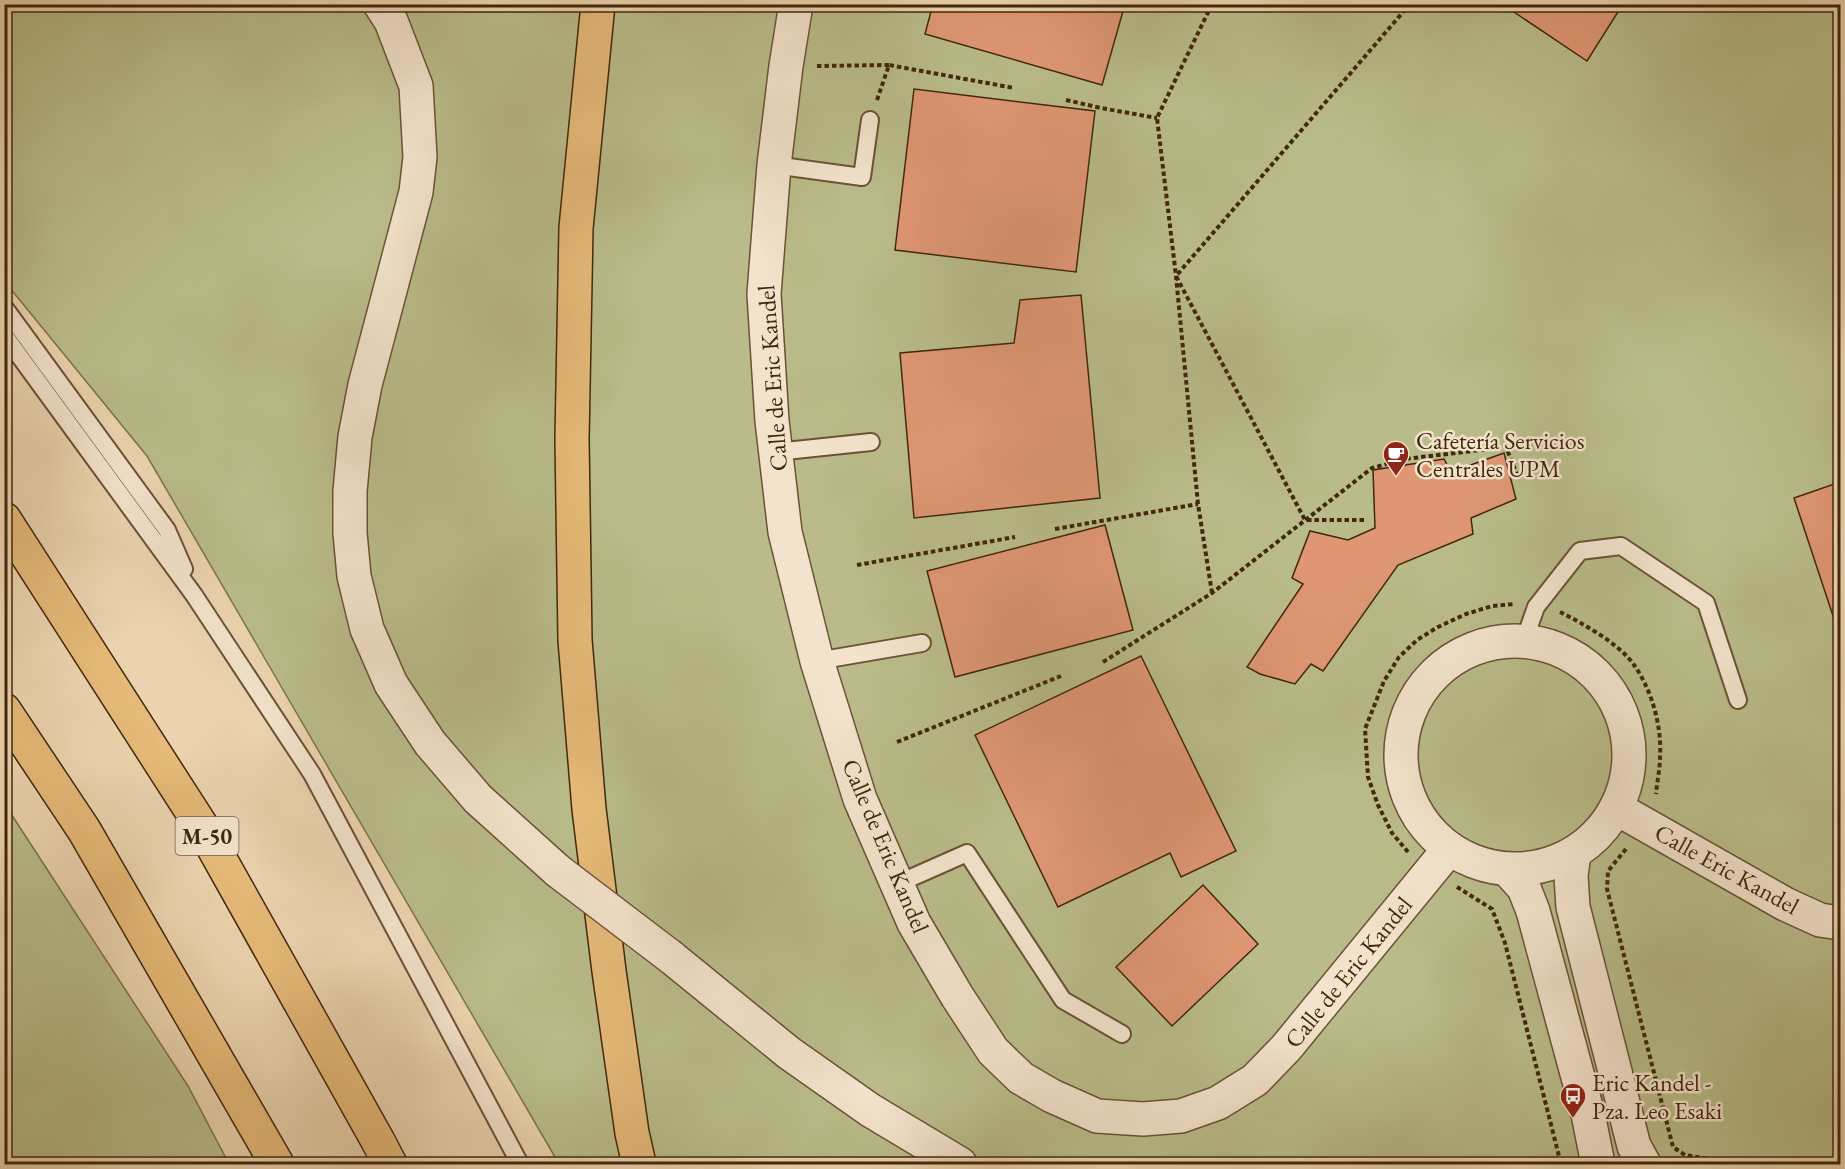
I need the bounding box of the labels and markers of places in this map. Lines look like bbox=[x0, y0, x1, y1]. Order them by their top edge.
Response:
place label: Cafetería Servicios Centrales UPM bbox=[1416, 425, 1584, 484]
cafe icon: Cafetería Servicios Centrales UPM bbox=[1381, 439, 1411, 477]
place label: Eric Kandel - Pza. Leo Esaki bbox=[1592, 1067, 1722, 1126]
bus stop icon: Eric Kandel - Pza. Leo Esaki bbox=[1558, 1081, 1588, 1119]

